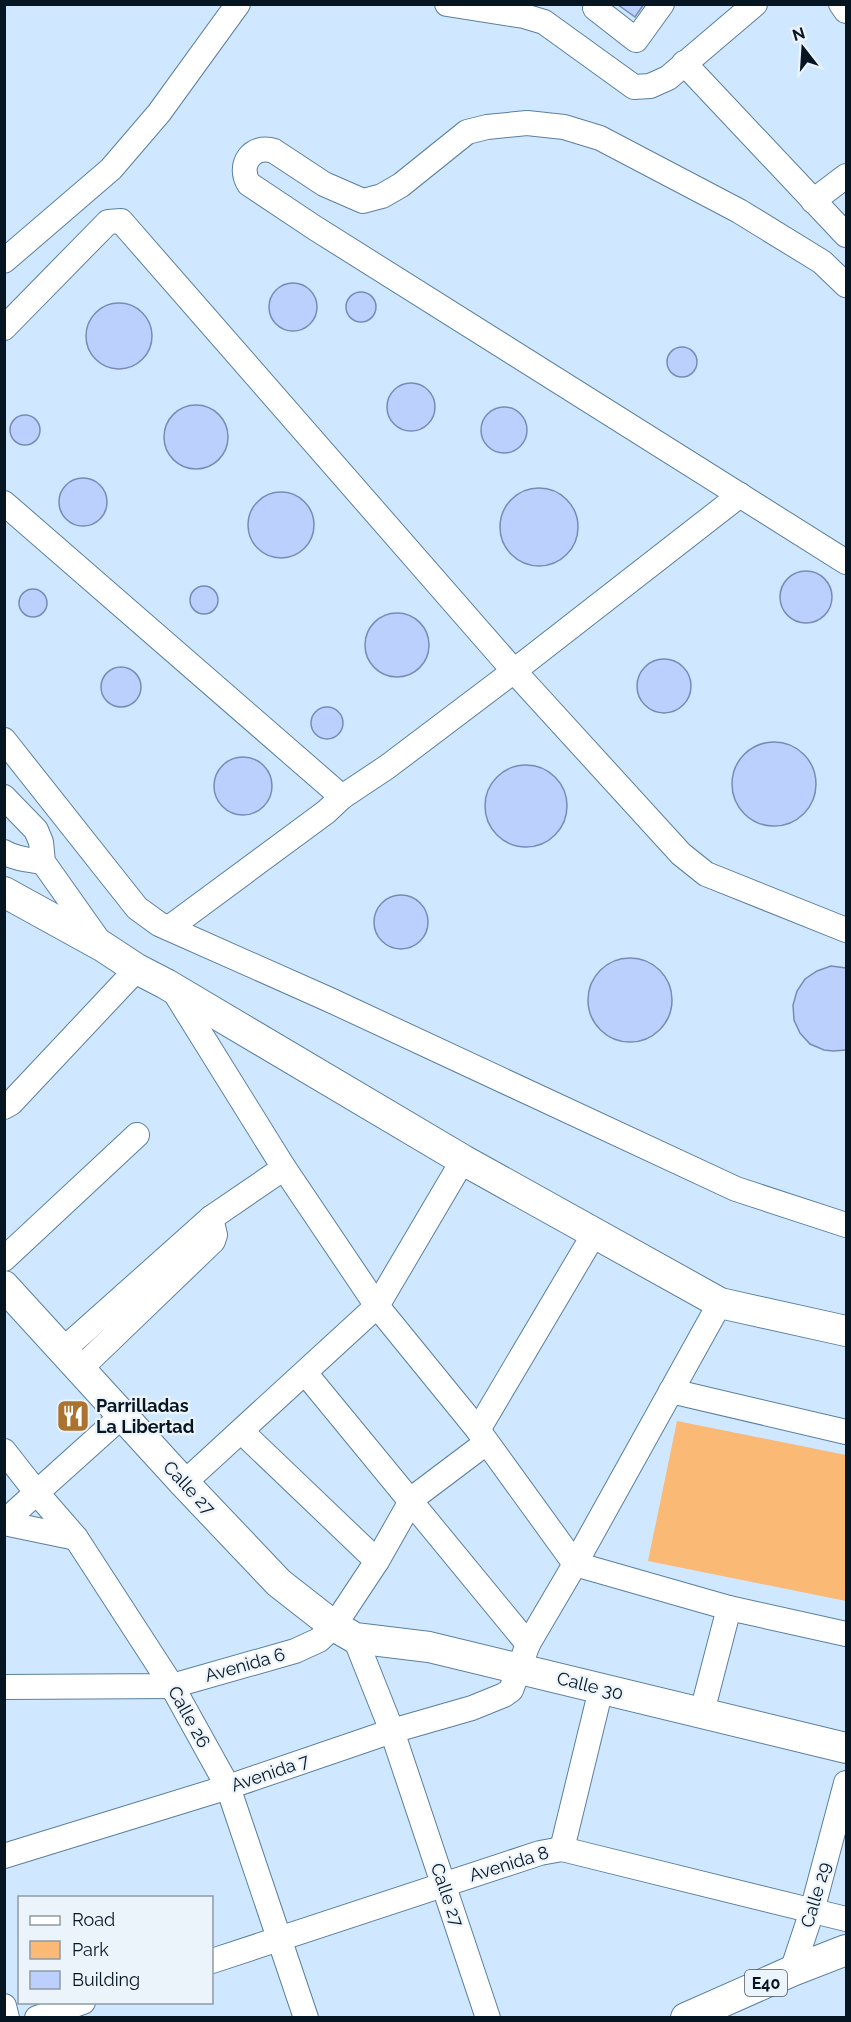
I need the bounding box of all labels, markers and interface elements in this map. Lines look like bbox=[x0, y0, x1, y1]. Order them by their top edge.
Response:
north arrow bbox=[773, 18, 833, 78]
text: N bbox=[790, 23, 807, 45]
place label: Parrilladas La Libertad bbox=[96, 1395, 194, 1437]
restaurant icon: Parrilladas La Libertad bbox=[55, 1398, 91, 1434]
street label: Calle 27 bbox=[159, 1456, 220, 1519]
street label: Avenida 6 bbox=[202, 1643, 287, 1686]
street label: Calle 30 bbox=[555, 1667, 626, 1704]
street label: Calle 26 bbox=[164, 1682, 215, 1751]
street label: Avenida 7 bbox=[228, 1749, 312, 1796]
street label: Avenida 8 bbox=[467, 1841, 551, 1886]
street label: Calle 27 bbox=[427, 1860, 468, 1930]
street label: Calle 29 bbox=[796, 1860, 835, 1930]
legend bbox=[18, 1896, 213, 2004]
text: Road bbox=[72, 1909, 115, 1930]
text: Park bbox=[72, 1939, 109, 1960]
text: Building bbox=[72, 1969, 140, 1990]
road number: E40 bbox=[745, 1970, 787, 1996]

